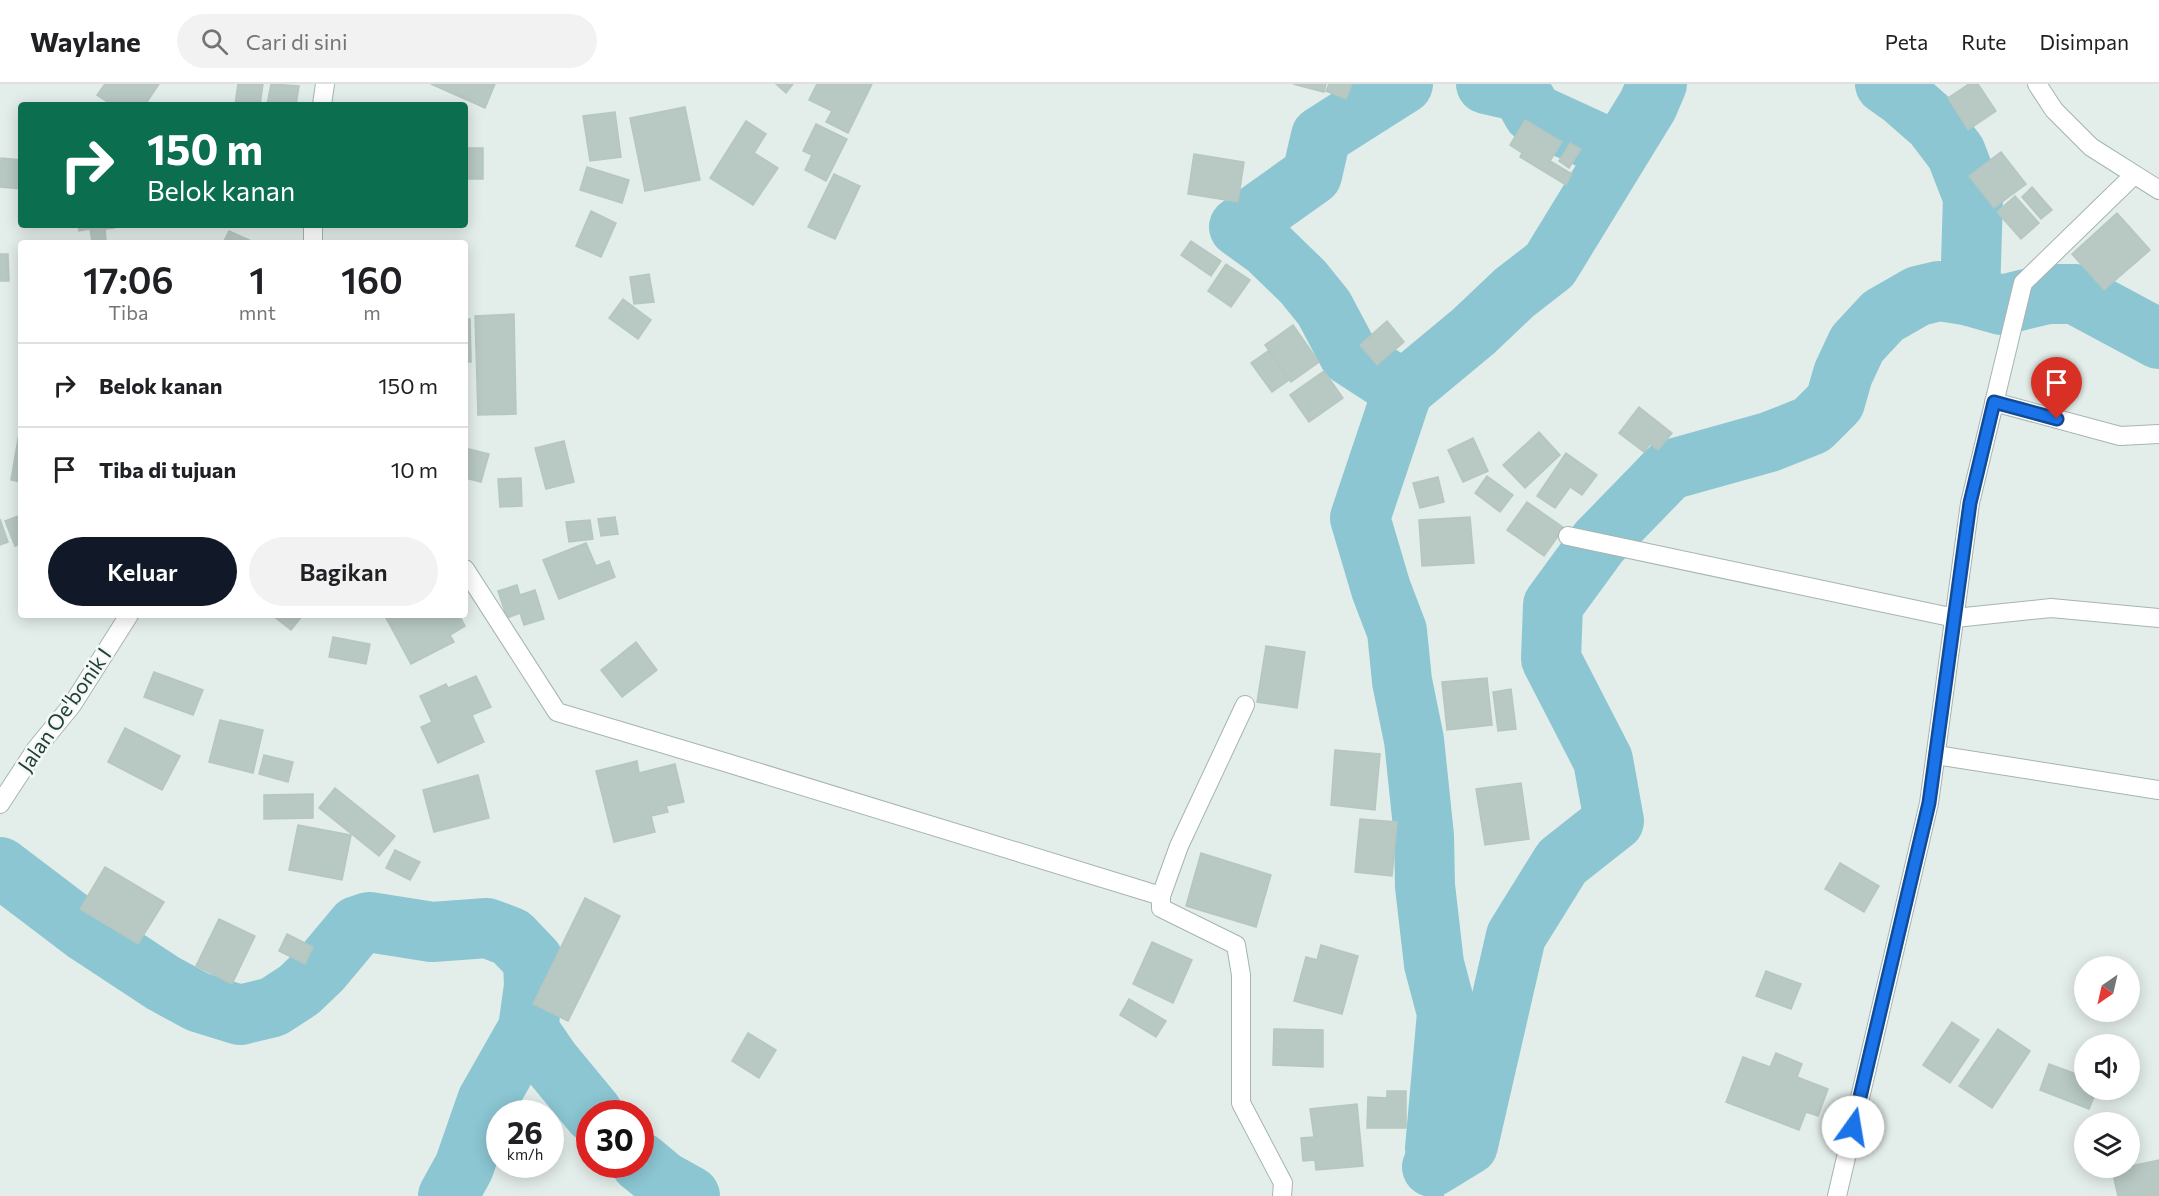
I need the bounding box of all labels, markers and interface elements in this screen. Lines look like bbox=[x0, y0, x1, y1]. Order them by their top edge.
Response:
search box bbox=[177, 14, 597, 68]
text: Waylane bbox=[30, 24, 141, 58]
icon: search bbox=[198, 25, 231, 58]
text: Cari di sini bbox=[246, 28, 348, 55]
text: Peta bbox=[1885, 29, 1928, 54]
text: Rute bbox=[1961, 29, 2006, 54]
text: Disimpan bbox=[2039, 29, 2129, 54]
text: 150 m bbox=[147, 122, 263, 174]
icon: right bbox=[48, 126, 126, 204]
text: Belok kanan bbox=[147, 174, 295, 207]
text: 17:06 bbox=[83, 257, 174, 301]
text: 1 bbox=[249, 257, 265, 301]
text: 160 bbox=[341, 257, 403, 301]
text: Tiba bbox=[108, 300, 149, 324]
text: mnt bbox=[239, 300, 276, 324]
text: m bbox=[363, 300, 381, 324]
pin bbox=[2031, 357, 2082, 419]
icon: arrive bbox=[2040, 366, 2073, 399]
icon: right bbox=[48, 369, 81, 402]
text: Belok kanan bbox=[99, 372, 222, 399]
text: 150 m bbox=[378, 372, 438, 399]
icon: arrive bbox=[48, 453, 81, 486]
text: Tiba di tujuan bbox=[99, 456, 236, 483]
text: 10 m bbox=[391, 456, 438, 483]
button: Keluar bbox=[48, 537, 237, 606]
button: Bagikan bbox=[249, 537, 438, 606]
street label: Jalan Oe'bonik I bbox=[12, 642, 116, 776]
north arrow bbox=[2074, 956, 2140, 1022]
map controls bbox=[2074, 956, 2140, 1178]
button: sound bbox=[2074, 1034, 2140, 1100]
position arrow bbox=[1821, 1095, 1885, 1159]
speed limit sign: 30 bbox=[576, 1100, 654, 1178]
button: layers bbox=[2074, 1112, 2140, 1178]
text: 26 bbox=[507, 1113, 543, 1150]
text: km/h bbox=[507, 1145, 543, 1163]

